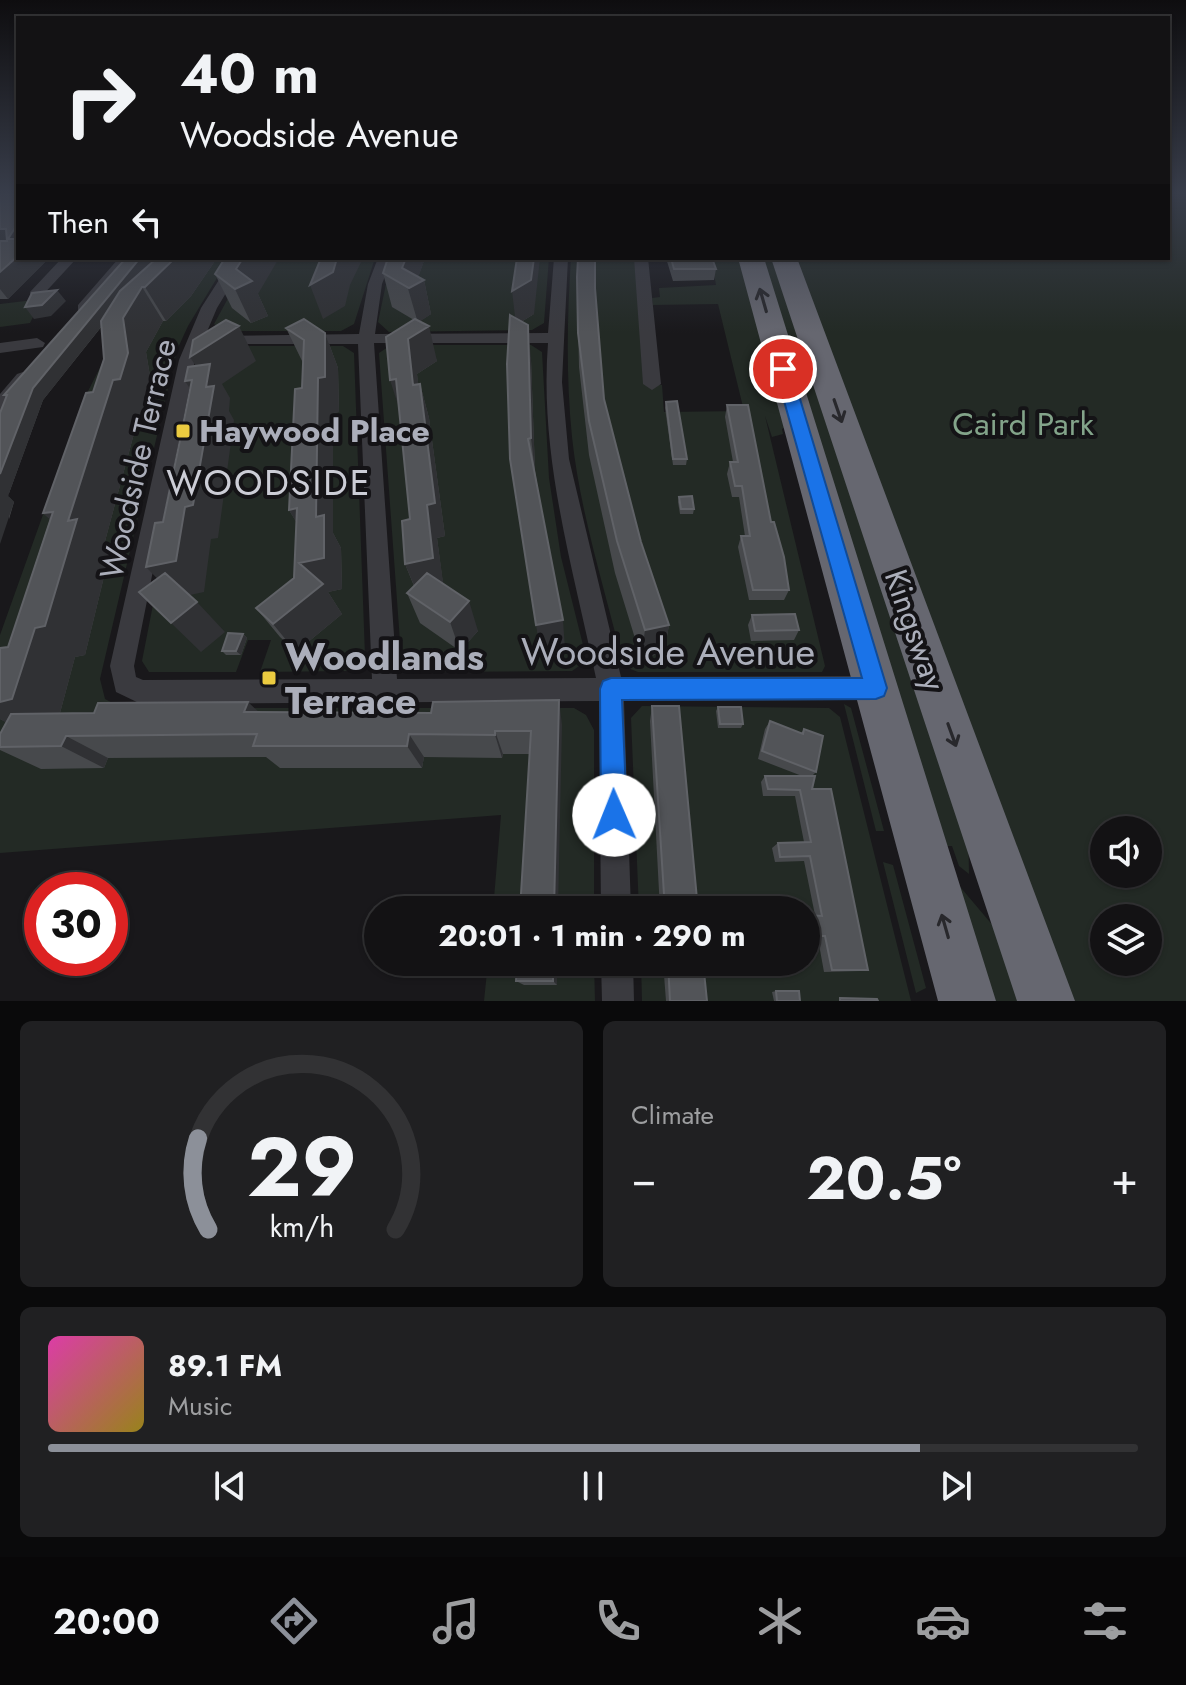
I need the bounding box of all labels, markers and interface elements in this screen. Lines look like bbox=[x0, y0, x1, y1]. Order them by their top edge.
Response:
text: 40 m bbox=[180, 33, 319, 114]
icon: right bbox=[48, 48, 152, 152]
text: Woodside Avenue bbox=[180, 108, 458, 160]
icon: left bbox=[125, 200, 169, 244]
text: Then bbox=[48, 201, 109, 244]
one-way arrow bbox=[755, 288, 770, 314]
street label: Woodside Terrace bbox=[88, 334, 188, 584]
pin bbox=[749, 335, 817, 403]
icon: arrive bbox=[761, 347, 805, 391]
one-way arrow bbox=[831, 398, 846, 423]
park label: Caird Park bbox=[952, 401, 1095, 447]
place label: Haywood Place bbox=[199, 408, 430, 454]
marker: Haywood Place bbox=[174, 422, 192, 440]
district label: WOODSIDE bbox=[166, 456, 372, 508]
street label: Kingsway bbox=[873, 563, 957, 698]
street label: Woodside Avenue bbox=[521, 624, 815, 679]
place label: Woodlands Terrace bbox=[285, 629, 484, 728]
marker: Woodlands Terrace bbox=[260, 669, 278, 687]
one-way arrow bbox=[946, 722, 960, 747]
position arrow bbox=[572, 773, 656, 857]
map controls bbox=[1090, 816, 1162, 976]
button: sound bbox=[1090, 816, 1162, 888]
speed limit sign: 30 bbox=[24, 872, 128, 976]
button: layers bbox=[1090, 904, 1162, 976]
text: 20:01 · 1 min · 290 m bbox=[438, 914, 746, 957]
one-way arrow bbox=[937, 914, 952, 940]
text: Climate bbox=[631, 1096, 714, 1134]
text: 29 bbox=[246, 1107, 357, 1227]
text: 20.5° bbox=[806, 1135, 961, 1222]
text: − bbox=[631, 1147, 657, 1211]
text: + bbox=[1111, 1147, 1138, 1211]
text: km/h bbox=[269, 1206, 334, 1248]
text: 89.1 FM bbox=[168, 1344, 282, 1387]
text: Music bbox=[168, 1387, 232, 1425]
icon: previous bbox=[208, 1464, 252, 1508]
icon: pause bbox=[571, 1464, 615, 1508]
icon: next bbox=[934, 1464, 978, 1508]
icon: directions bbox=[266, 1593, 322, 1649]
icon: music bbox=[428, 1593, 484, 1649]
icon: phone bbox=[590, 1593, 646, 1649]
icon: climate bbox=[752, 1593, 808, 1649]
icon: car bbox=[915, 1593, 971, 1649]
icon: filters bbox=[1077, 1593, 1133, 1649]
text: 20:00 bbox=[53, 1595, 160, 1647]

